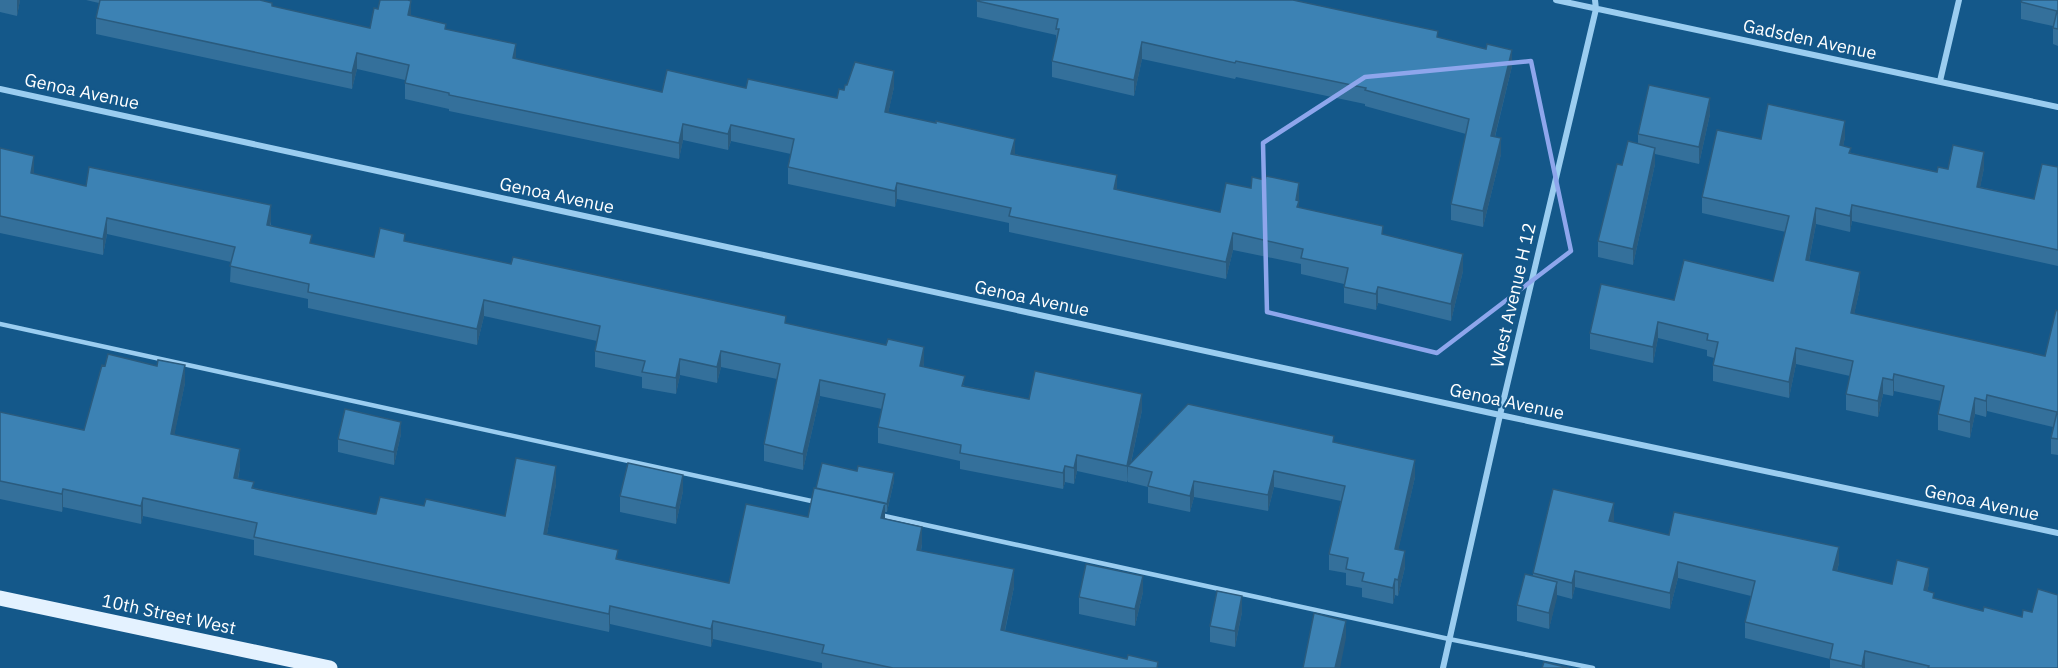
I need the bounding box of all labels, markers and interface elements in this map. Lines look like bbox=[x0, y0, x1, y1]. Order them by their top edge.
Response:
street label: Gadsden Avenue bbox=[1741, 14, 1879, 64]
street label: Genoa Avenue bbox=[23, 68, 142, 114]
street label: Genoa Avenue bbox=[498, 172, 617, 218]
street label: West Avenue H 12 bbox=[1485, 220, 1541, 370]
street label: Genoa Avenue bbox=[973, 275, 1092, 321]
street label: Genoa Avenue bbox=[1448, 378, 1567, 424]
street label: Genoa Avenue bbox=[1923, 479, 2042, 525]
street label: 10th Street West bbox=[100, 589, 238, 639]

